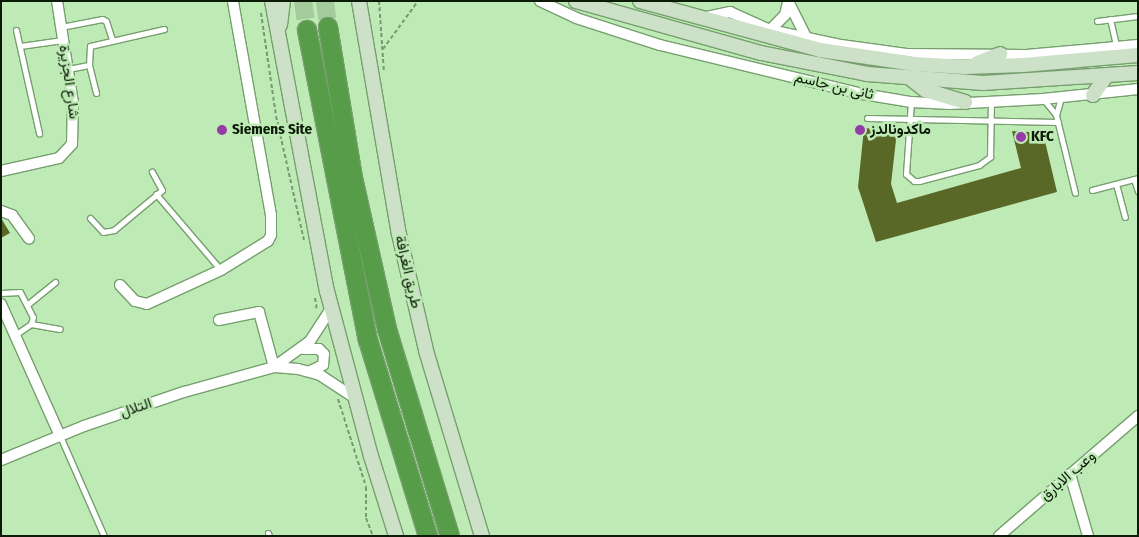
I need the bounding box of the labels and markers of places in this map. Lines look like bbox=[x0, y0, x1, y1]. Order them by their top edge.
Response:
place label: Siemens Site bbox=[232, 121, 312, 139]
place label: ماكدونالدز bbox=[870, 121, 931, 139]
marker: Siemens Site bbox=[216, 124, 228, 136]
marker: ماكدونالدز bbox=[854, 124, 866, 136]
place label: KFC bbox=[1031, 128, 1054, 146]
marker: KFC bbox=[1015, 131, 1027, 143]

